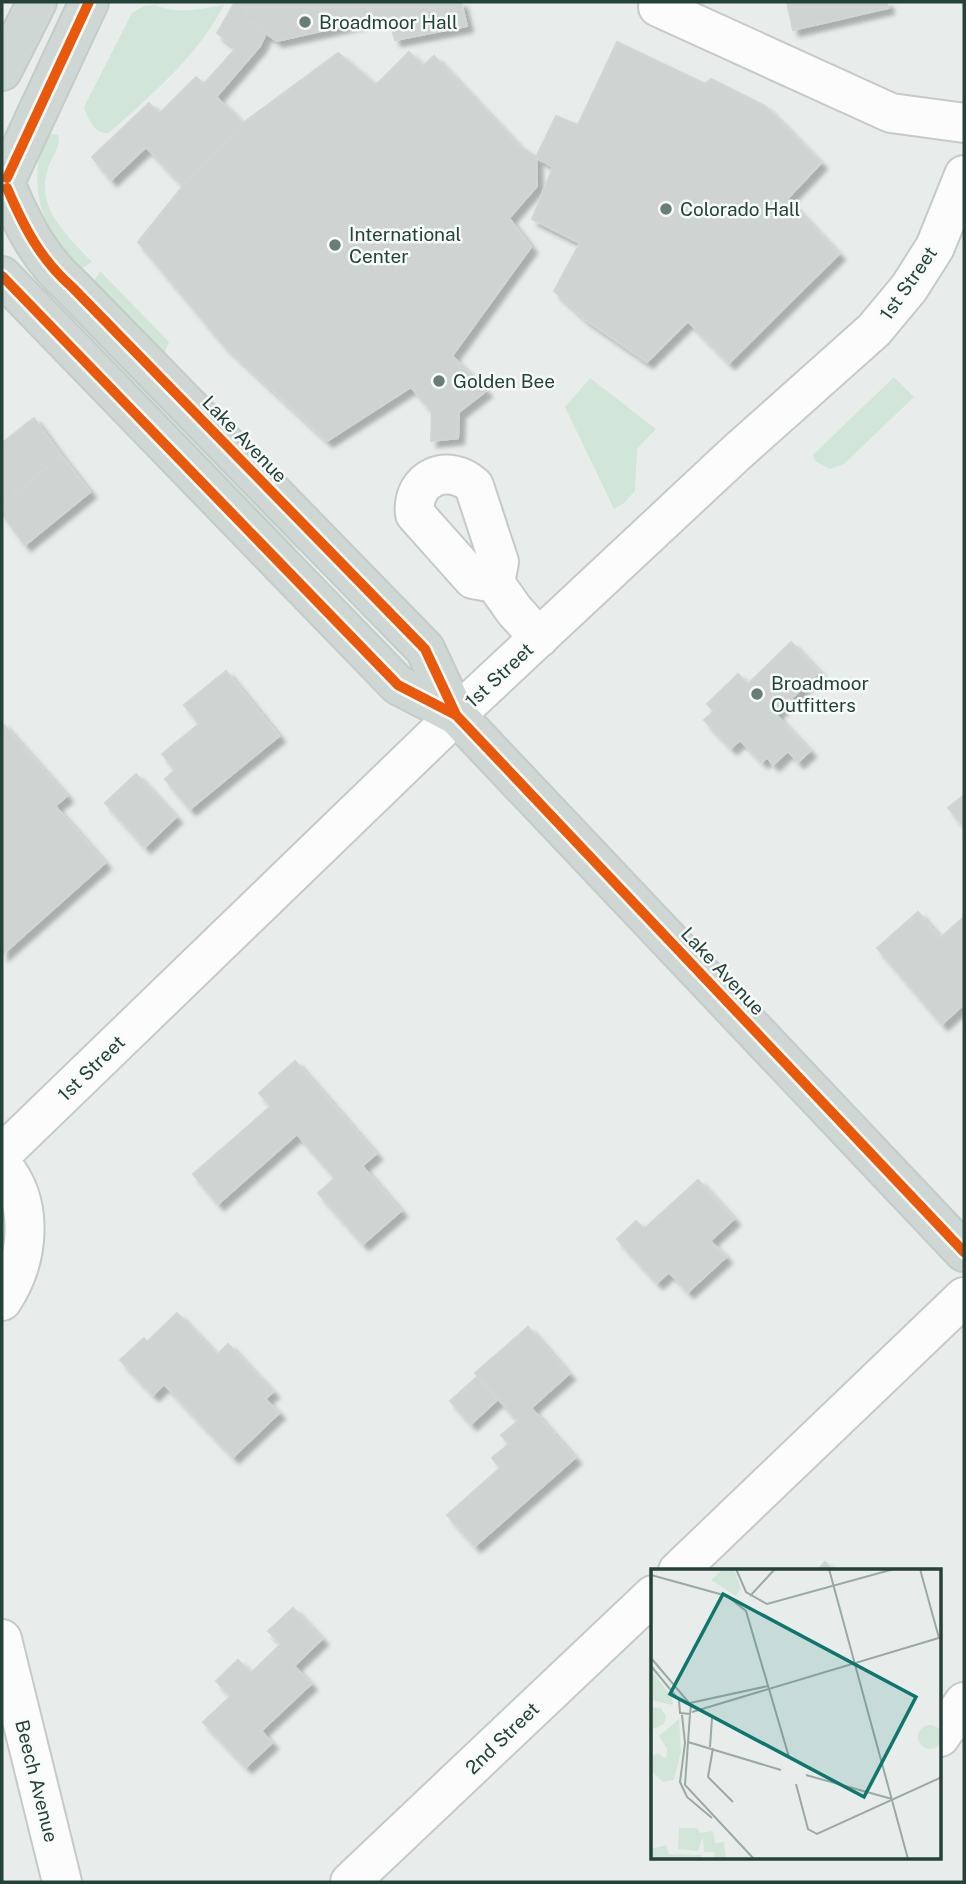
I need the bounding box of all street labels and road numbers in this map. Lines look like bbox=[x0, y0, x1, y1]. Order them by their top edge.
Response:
street label: 1st Street bbox=[875, 242, 941, 324]
street label: Lake Avenue bbox=[198, 391, 292, 487]
street label: 1st Street bbox=[461, 638, 537, 712]
street label: Lake Avenue bbox=[677, 923, 769, 1019]
street label: 1st Street bbox=[53, 1031, 129, 1105]
street label: 2nd Street bbox=[461, 1698, 543, 1778]
street label: Beech Avenue bbox=[11, 1718, 63, 1844]

